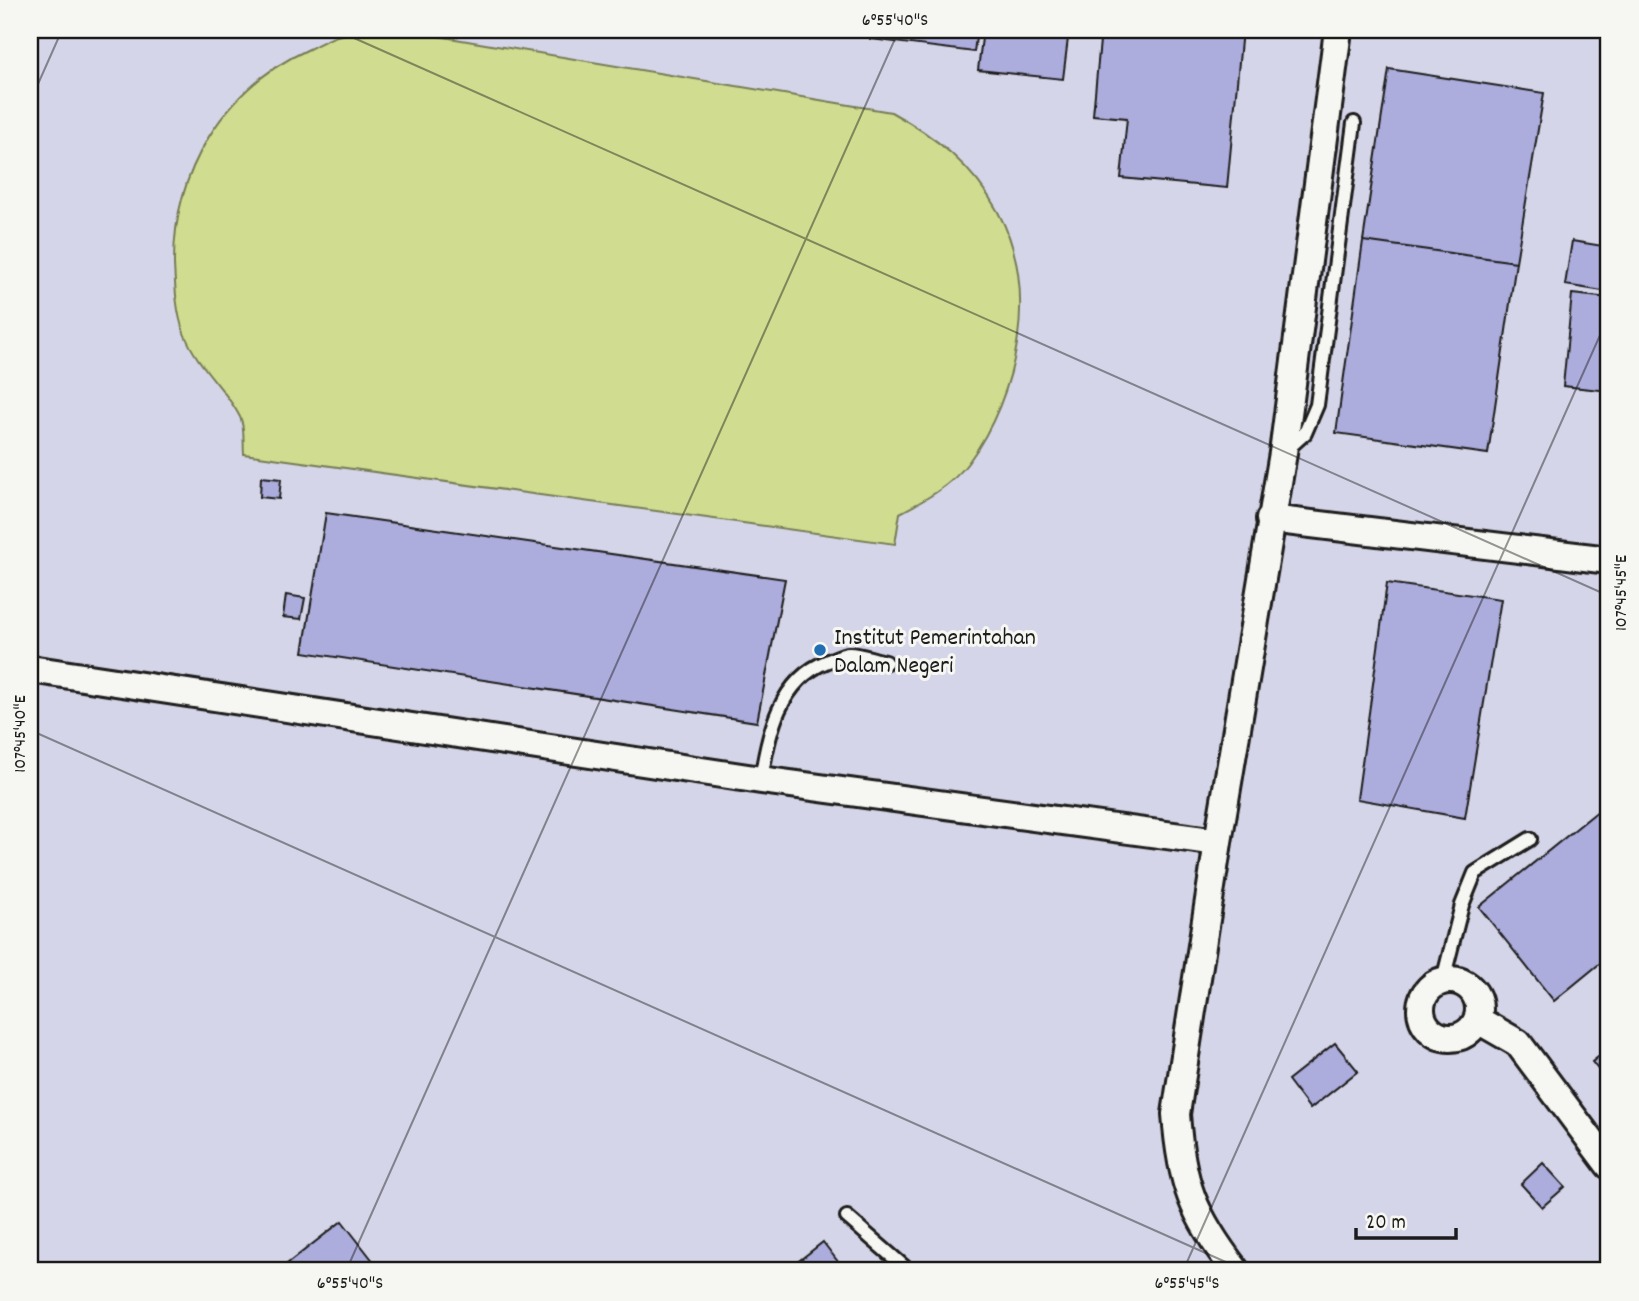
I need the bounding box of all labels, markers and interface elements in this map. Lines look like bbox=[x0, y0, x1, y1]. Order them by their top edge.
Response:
text: 6°55'40"S bbox=[862, 9, 928, 34]
text: 107°45'45"E bbox=[1610, 555, 1635, 631]
place label: Institut Pemerintahan Dalam Negeri bbox=[834, 622, 1036, 684]
marker: Institut Pemerintahan Dalam Negeri bbox=[812, 642, 828, 658]
text: 107°45'40"E bbox=[9, 695, 34, 773]
scale bar bbox=[1356, 1196, 1455, 1240]
text: 20 m bbox=[1366, 1209, 1406, 1239]
text: 6°55'40"S bbox=[317, 1272, 383, 1297]
text: 6°55'45"S bbox=[1155, 1272, 1220, 1297]

